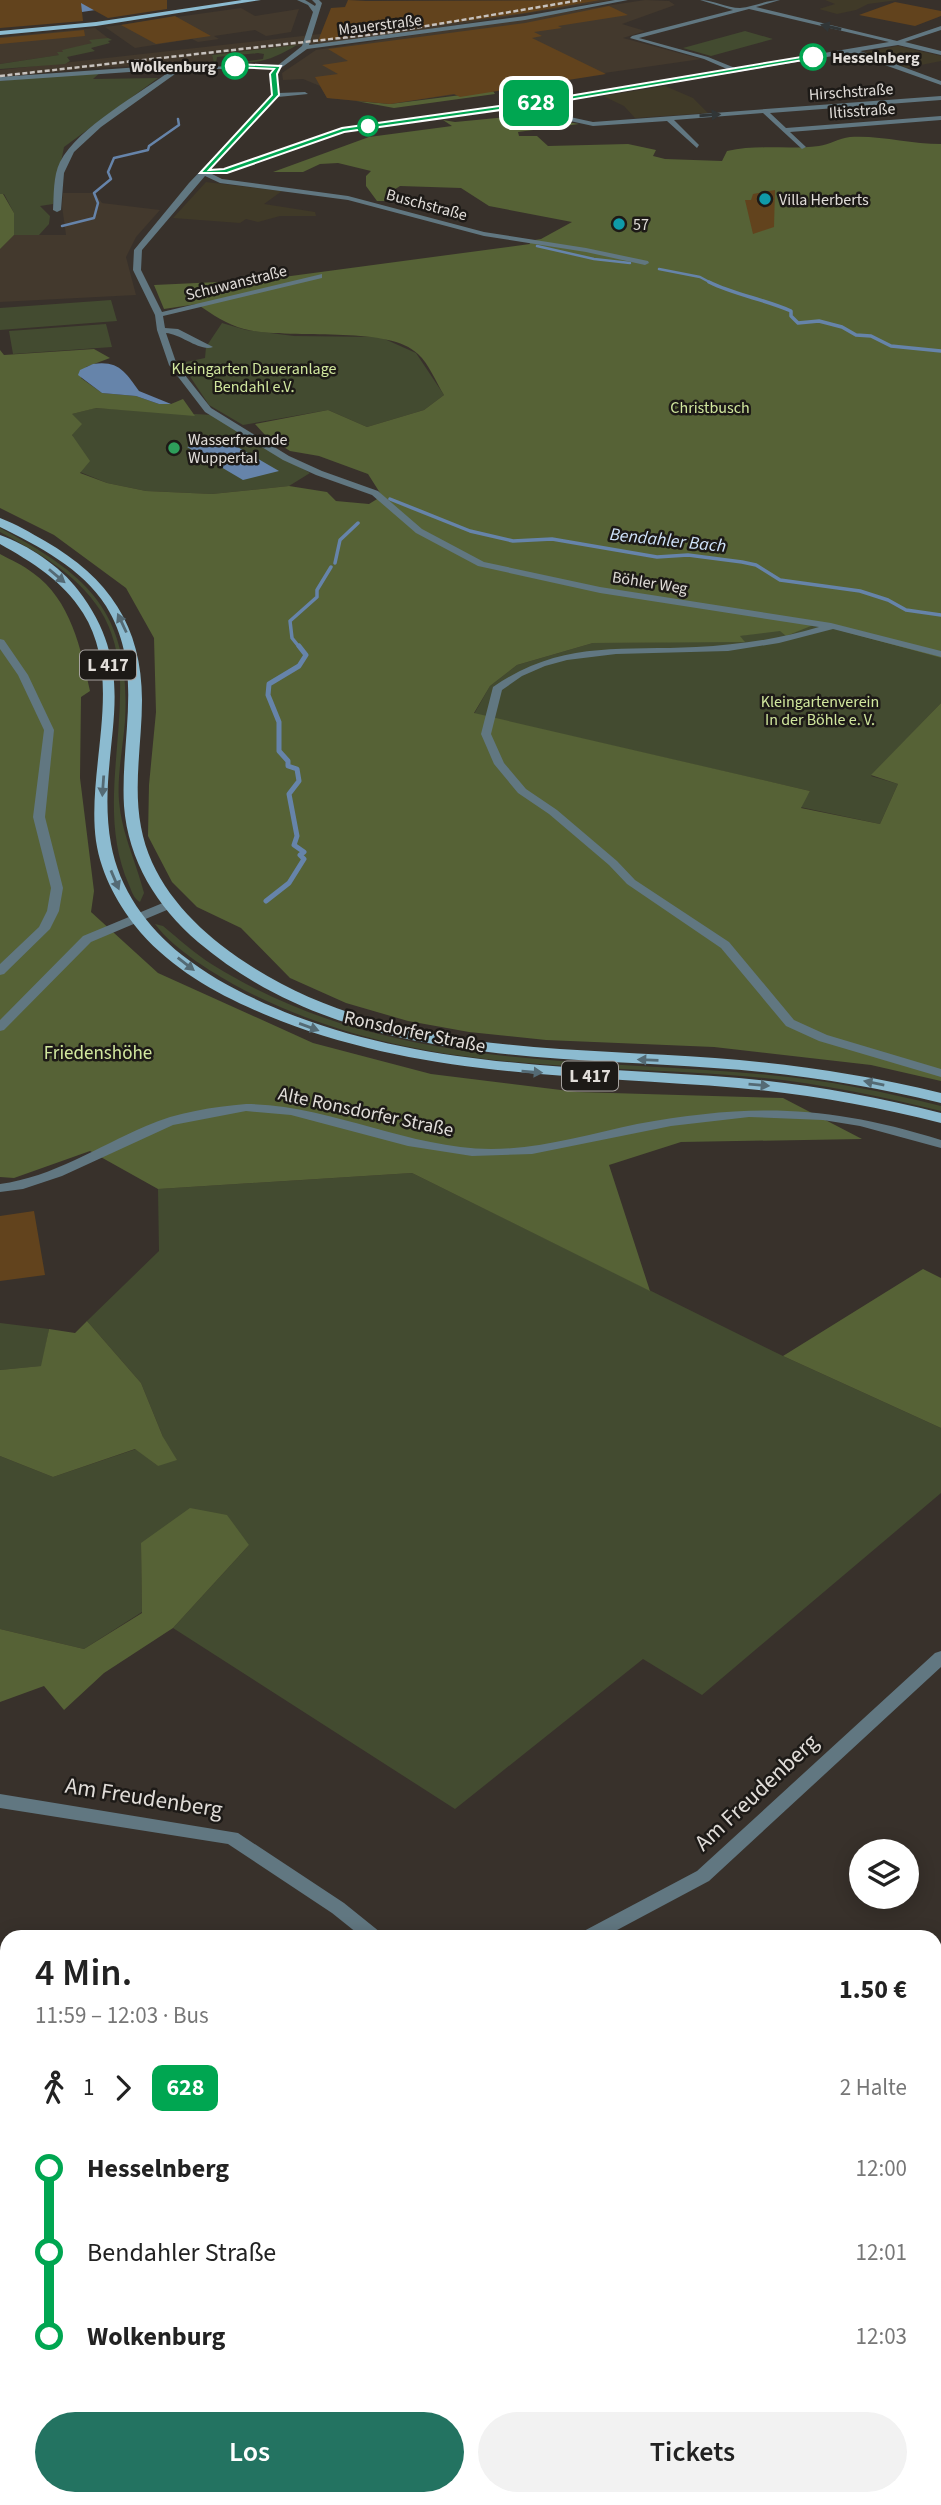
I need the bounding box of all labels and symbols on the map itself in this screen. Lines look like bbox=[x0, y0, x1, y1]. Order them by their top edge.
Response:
street label: Mauerstraße bbox=[337, 9, 423, 41]
one-way arrow bbox=[820, 21, 842, 32]
marker: Hesselnberg bbox=[800, 44, 826, 70]
place label: Hesselnberg bbox=[832, 47, 920, 69]
marker: Wolkenburg bbox=[222, 53, 248, 79]
place label: Wolkenburg bbox=[131, 56, 216, 78]
street label: Hirschstraße bbox=[808, 78, 894, 106]
line badge: 628 bbox=[496, 80, 576, 126]
street label: Iltisstraße bbox=[828, 98, 896, 124]
one-way arrow bbox=[699, 109, 721, 120]
unlabelled marker bbox=[358, 116, 378, 136]
street label: Buschstraße bbox=[384, 184, 470, 226]
place label: Villa Herberts bbox=[779, 189, 869, 211]
marker: Villa Herberts bbox=[757, 191, 773, 207]
place label: 57 bbox=[633, 214, 649, 236]
marker: 57 bbox=[611, 216, 627, 232]
street label: Schuwanstraße bbox=[183, 260, 289, 306]
park label: Kleingarten Daueranlage Bendahl e.V. bbox=[172, 358, 337, 398]
park label: Christbusch bbox=[670, 397, 750, 419]
place label: Wasserfreunde Wuppertal bbox=[188, 429, 288, 469]
marker: Wasserfreunde Wuppertal bbox=[166, 440, 182, 456]
water label: Bendahler Bach bbox=[608, 522, 727, 559]
street label: Böhler Weg bbox=[611, 566, 689, 600]
one-way arrow bbox=[48, 568, 66, 583]
one-way arrow bbox=[116, 613, 127, 634]
road number: L 417 bbox=[80, 650, 136, 680]
park label: Kleingartenverein In der Böhle e. V. bbox=[761, 691, 879, 731]
one-way arrow bbox=[97, 776, 108, 798]
one-way arrow bbox=[110, 870, 121, 891]
one-way arrow bbox=[176, 956, 194, 971]
street label: Ronsdorfer Straße bbox=[341, 1004, 488, 1061]
one-way arrow bbox=[299, 1022, 320, 1033]
park label: Friedenshöhe bbox=[44, 1040, 152, 1067]
one-way arrow bbox=[637, 1054, 659, 1066]
road number: L 417 bbox=[562, 1062, 618, 1091]
one-way arrow bbox=[521, 1067, 543, 1078]
one-way arrow bbox=[863, 1078, 885, 1089]
one-way arrow bbox=[748, 1080, 770, 1091]
street label: Alte Ronsdorfer Straße bbox=[276, 1081, 456, 1144]
street label: Am Freudenberg bbox=[687, 1726, 826, 1859]
street label: Am Freudenberg bbox=[63, 1769, 225, 1826]

